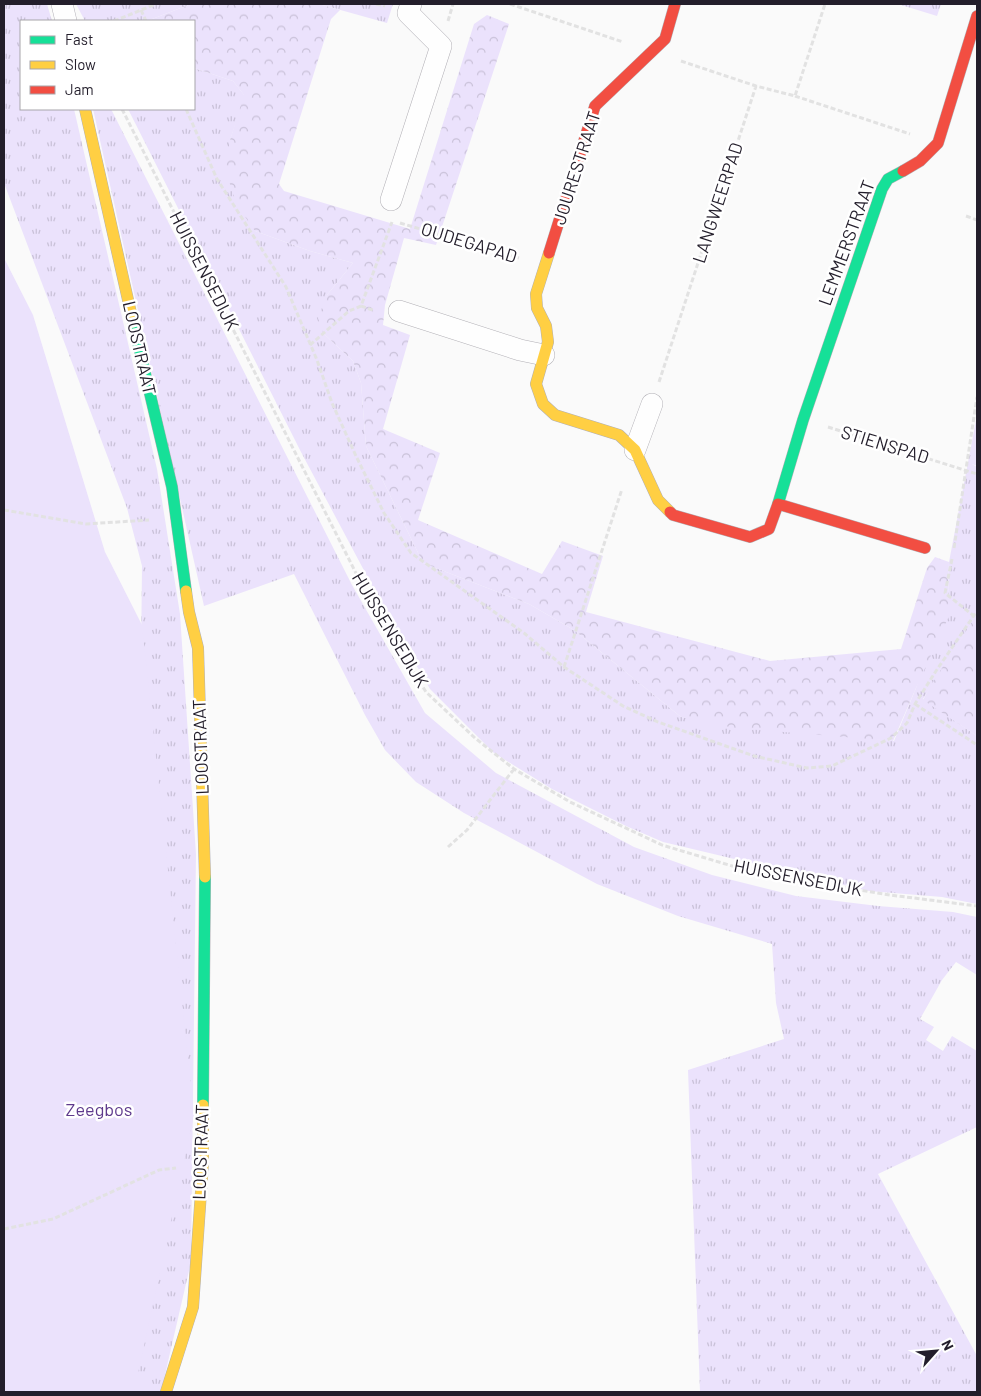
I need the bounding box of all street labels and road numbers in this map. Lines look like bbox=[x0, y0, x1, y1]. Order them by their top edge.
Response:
street label: JOURESTRAAT bbox=[547, 108, 605, 227]
street label: LANGWEERPAD bbox=[687, 140, 747, 266]
street label: LEMMERSTRAAT bbox=[813, 177, 879, 308]
street label: HUISSENSEDIJK bbox=[165, 207, 244, 334]
street label: OUDEGAPAD bbox=[419, 217, 520, 267]
street label: LOOSTRAAT bbox=[119, 299, 161, 397]
street label: STIENSPAD bbox=[839, 420, 932, 468]
street label: HUISSENSEDIJK bbox=[348, 568, 434, 691]
street label: LOOSTRAAT bbox=[187, 699, 213, 795]
street label: HUISSENSEDIJK bbox=[732, 854, 864, 900]
street label: LOOSTRAAT bbox=[187, 1104, 213, 1200]

